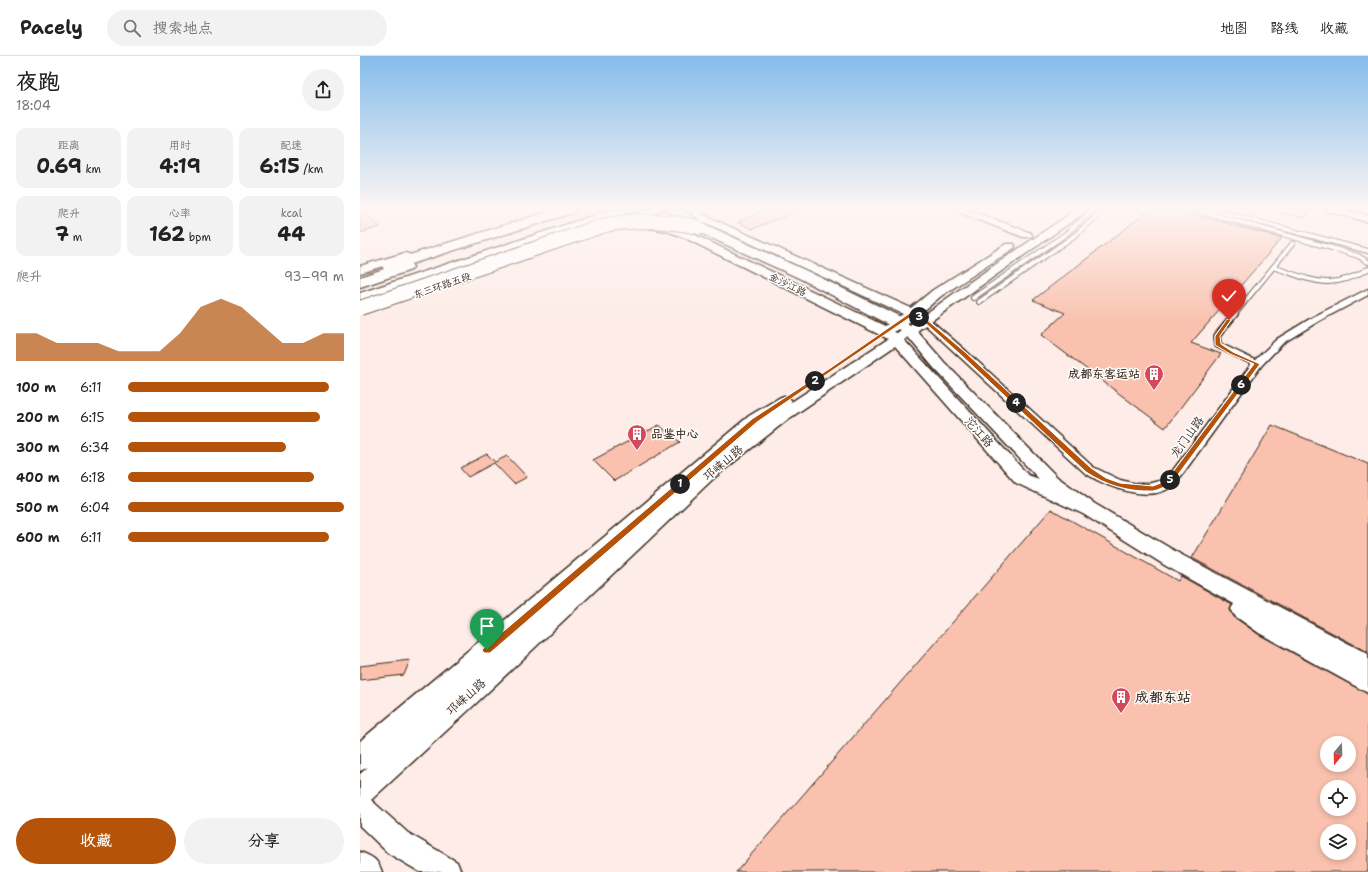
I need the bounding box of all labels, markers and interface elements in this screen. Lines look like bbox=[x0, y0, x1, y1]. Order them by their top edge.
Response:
search box bbox=[107, 10, 387, 46]
text: Pacely bbox=[20, 15, 83, 40]
icon: search bbox=[121, 17, 143, 39]
text: 搜索地点 bbox=[153, 18, 213, 38]
text: 地图 bbox=[1220, 19, 1248, 37]
text: 路线 bbox=[1270, 19, 1298, 37]
text: 收藏 bbox=[1320, 19, 1348, 37]
text: 夜跑 bbox=[16, 67, 60, 96]
button: share bbox=[302, 69, 344, 111]
text: 18:04 bbox=[16, 97, 51, 114]
text: 距离 bbox=[58, 138, 80, 153]
text: 用时 bbox=[169, 138, 191, 153]
text: 配速 bbox=[280, 138, 302, 153]
text: 0.69 bbox=[36, 153, 82, 179]
text: 4:19 bbox=[159, 153, 201, 179]
text: 6:15 bbox=[259, 153, 300, 179]
text: km bbox=[82, 162, 101, 177]
text: /km bbox=[300, 162, 323, 177]
text: 爬升 bbox=[58, 206, 80, 221]
text: 心率 bbox=[169, 206, 191, 221]
text: kcal bbox=[281, 206, 302, 221]
text: 7 bbox=[55, 221, 69, 247]
text: 162 bbox=[149, 221, 185, 247]
text: 44 bbox=[277, 221, 305, 247]
text: m bbox=[69, 230, 82, 245]
text: bpm bbox=[185, 230, 211, 245]
text: 爬升 bbox=[16, 268, 42, 285]
text: 93–99 m bbox=[284, 268, 344, 285]
street label: 东三环路五段 bbox=[412, 270, 473, 301]
street label: 金沙江路 bbox=[767, 270, 809, 299]
pin bbox=[1212, 279, 1246, 320]
icon: check bbox=[1218, 285, 1240, 307]
pin: 3 bbox=[909, 307, 929, 327]
text: 3 bbox=[915, 309, 923, 324]
building icon: 成都东客运站 bbox=[1143, 363, 1165, 391]
place label: 成都东客运站 bbox=[1068, 366, 1140, 382]
pin: 2 bbox=[805, 371, 825, 391]
text: 2 bbox=[811, 373, 819, 388]
pin: 6 bbox=[1231, 375, 1251, 395]
text: 6 bbox=[1237, 377, 1245, 392]
text: 100 m bbox=[16, 379, 56, 396]
text: 6:11 bbox=[80, 379, 102, 396]
pin: 4 bbox=[1006, 393, 1026, 413]
text: 4 bbox=[1012, 395, 1020, 410]
text: 200 m bbox=[16, 409, 59, 426]
text: 6:15 bbox=[80, 409, 104, 426]
street label: 沱江路 bbox=[961, 413, 997, 451]
street label: 龙门山路 bbox=[1166, 413, 1208, 461]
building icon: 品鉴中心 bbox=[626, 423, 648, 451]
place label: 品鉴中心 bbox=[651, 426, 699, 442]
text: 300 m bbox=[16, 439, 60, 456]
text: 6:34 bbox=[80, 439, 109, 456]
street label: 邛崃山路 bbox=[699, 441, 747, 485]
text: 400 m bbox=[16, 469, 60, 486]
text: 6:18 bbox=[80, 469, 106, 486]
pin: 5 bbox=[1160, 470, 1180, 490]
text: 5 bbox=[1167, 472, 1173, 487]
pin: 1 bbox=[670, 474, 690, 494]
text: 1 bbox=[677, 476, 683, 491]
text: 500 m bbox=[16, 499, 59, 516]
text: 6:04 bbox=[80, 499, 110, 516]
text: 600 m bbox=[16, 529, 60, 546]
text: 6:11 bbox=[80, 529, 102, 546]
pin bbox=[470, 609, 504, 650]
icon: arrive bbox=[476, 615, 498, 637]
street label: 邛崃山路 bbox=[443, 675, 489, 719]
building icon: 成都东站 bbox=[1110, 686, 1132, 714]
place label: 成都东站 bbox=[1135, 688, 1191, 706]
north arrow bbox=[1320, 736, 1356, 772]
map controls bbox=[1320, 736, 1356, 860]
button: locate bbox=[1320, 780, 1356, 816]
button: 收藏 bbox=[16, 818, 176, 864]
button: 分享 bbox=[184, 818, 344, 864]
button: layers bbox=[1320, 824, 1356, 860]

